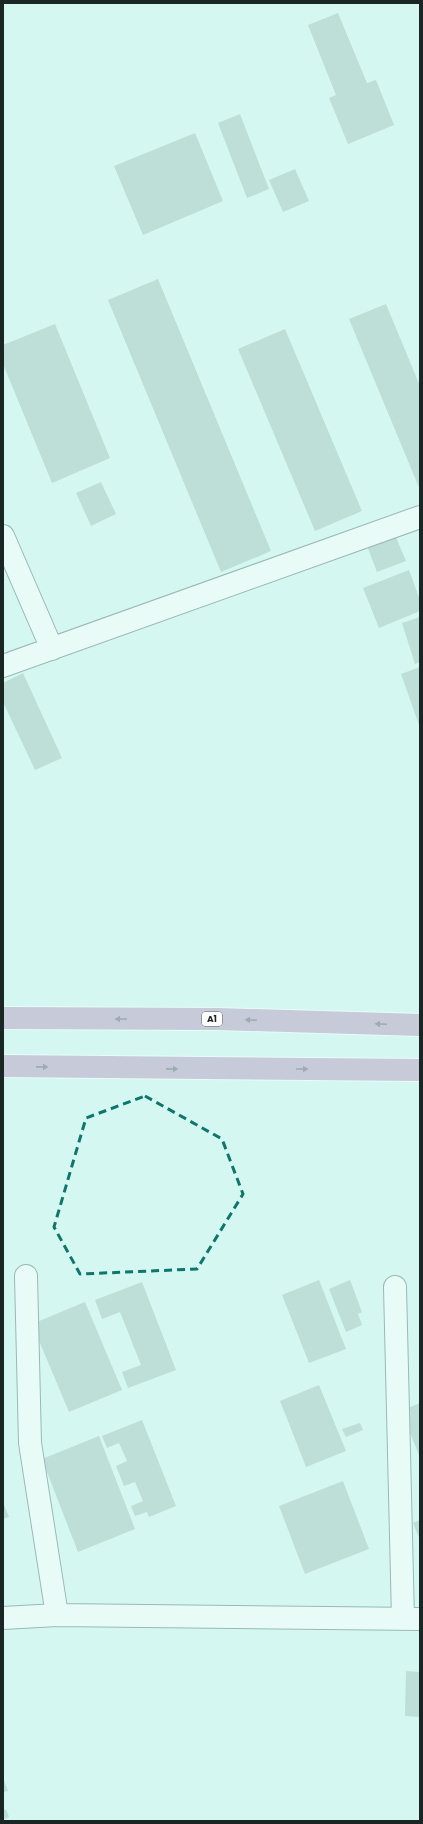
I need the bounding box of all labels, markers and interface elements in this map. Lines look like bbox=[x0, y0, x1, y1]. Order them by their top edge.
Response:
road number: A1 bbox=[202, 1012, 222, 1026]
one-way arrow bbox=[114, 1016, 127, 1022]
one-way arrow bbox=[245, 1017, 257, 1024]
one-way arrow bbox=[374, 1021, 387, 1027]
one-way arrow bbox=[36, 1064, 49, 1070]
one-way arrow bbox=[166, 1065, 178, 1072]
one-way arrow bbox=[296, 1066, 309, 1072]

